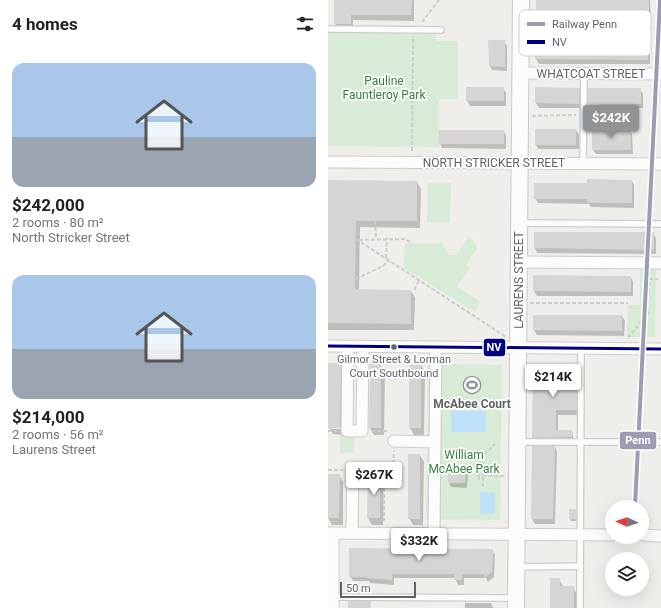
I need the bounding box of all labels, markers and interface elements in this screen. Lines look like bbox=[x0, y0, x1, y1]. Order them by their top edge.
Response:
legend bbox=[519, 10, 651, 56]
icon: filters bbox=[294, 13, 316, 35]
text: 4 homes bbox=[12, 14, 78, 34]
text: Railway Penn bbox=[552, 18, 617, 31]
text: NV bbox=[552, 36, 567, 49]
street label: WHATCOAT STREET bbox=[537, 67, 645, 81]
park label: Pauline Fauntleroy Park bbox=[343, 74, 426, 102]
icon: home bbox=[128, 89, 200, 161]
pin: $242K bbox=[583, 105, 639, 139]
text: $242K bbox=[592, 110, 630, 125]
street label: NORTH STRICKER STREET bbox=[423, 156, 565, 170]
text: $242,000 bbox=[12, 195, 84, 215]
text: 2 rooms · 80 m² bbox=[12, 215, 104, 230]
text: North Stricker Street bbox=[12, 230, 130, 245]
street label: LAURENS STREET bbox=[512, 231, 526, 329]
icon: home bbox=[128, 301, 200, 373]
line badge: NV bbox=[483, 338, 506, 357]
text: NV bbox=[487, 341, 502, 354]
marker: Gilmor Street & Lorman Court Southbound bbox=[389, 342, 399, 352]
place label: Gilmor Street & Lorman Court Southbound bbox=[337, 353, 451, 380]
pin: $214K bbox=[525, 364, 581, 398]
text: $214K bbox=[534, 369, 572, 384]
sports icon: McAbee Court bbox=[462, 375, 482, 395]
place label: McAbee Court bbox=[433, 397, 511, 411]
text: $214,000 bbox=[12, 407, 84, 427]
text: 2 rooms · 56 m² bbox=[12, 427, 104, 442]
line badge: Penn bbox=[619, 431, 657, 450]
text: Penn bbox=[625, 434, 651, 447]
text: Laurens Street bbox=[12, 442, 96, 457]
park label: William McAbee Park bbox=[428, 448, 501, 476]
pin: $267K bbox=[346, 462, 402, 496]
text: $267K bbox=[355, 467, 393, 482]
north arrow bbox=[605, 500, 649, 544]
map controls bbox=[605, 500, 649, 596]
pin: $332K bbox=[391, 528, 447, 562]
text: $332K bbox=[400, 533, 438, 548]
button: layers bbox=[605, 552, 649, 596]
scale bar bbox=[340, 580, 416, 599]
text: 50 m bbox=[346, 582, 371, 595]

